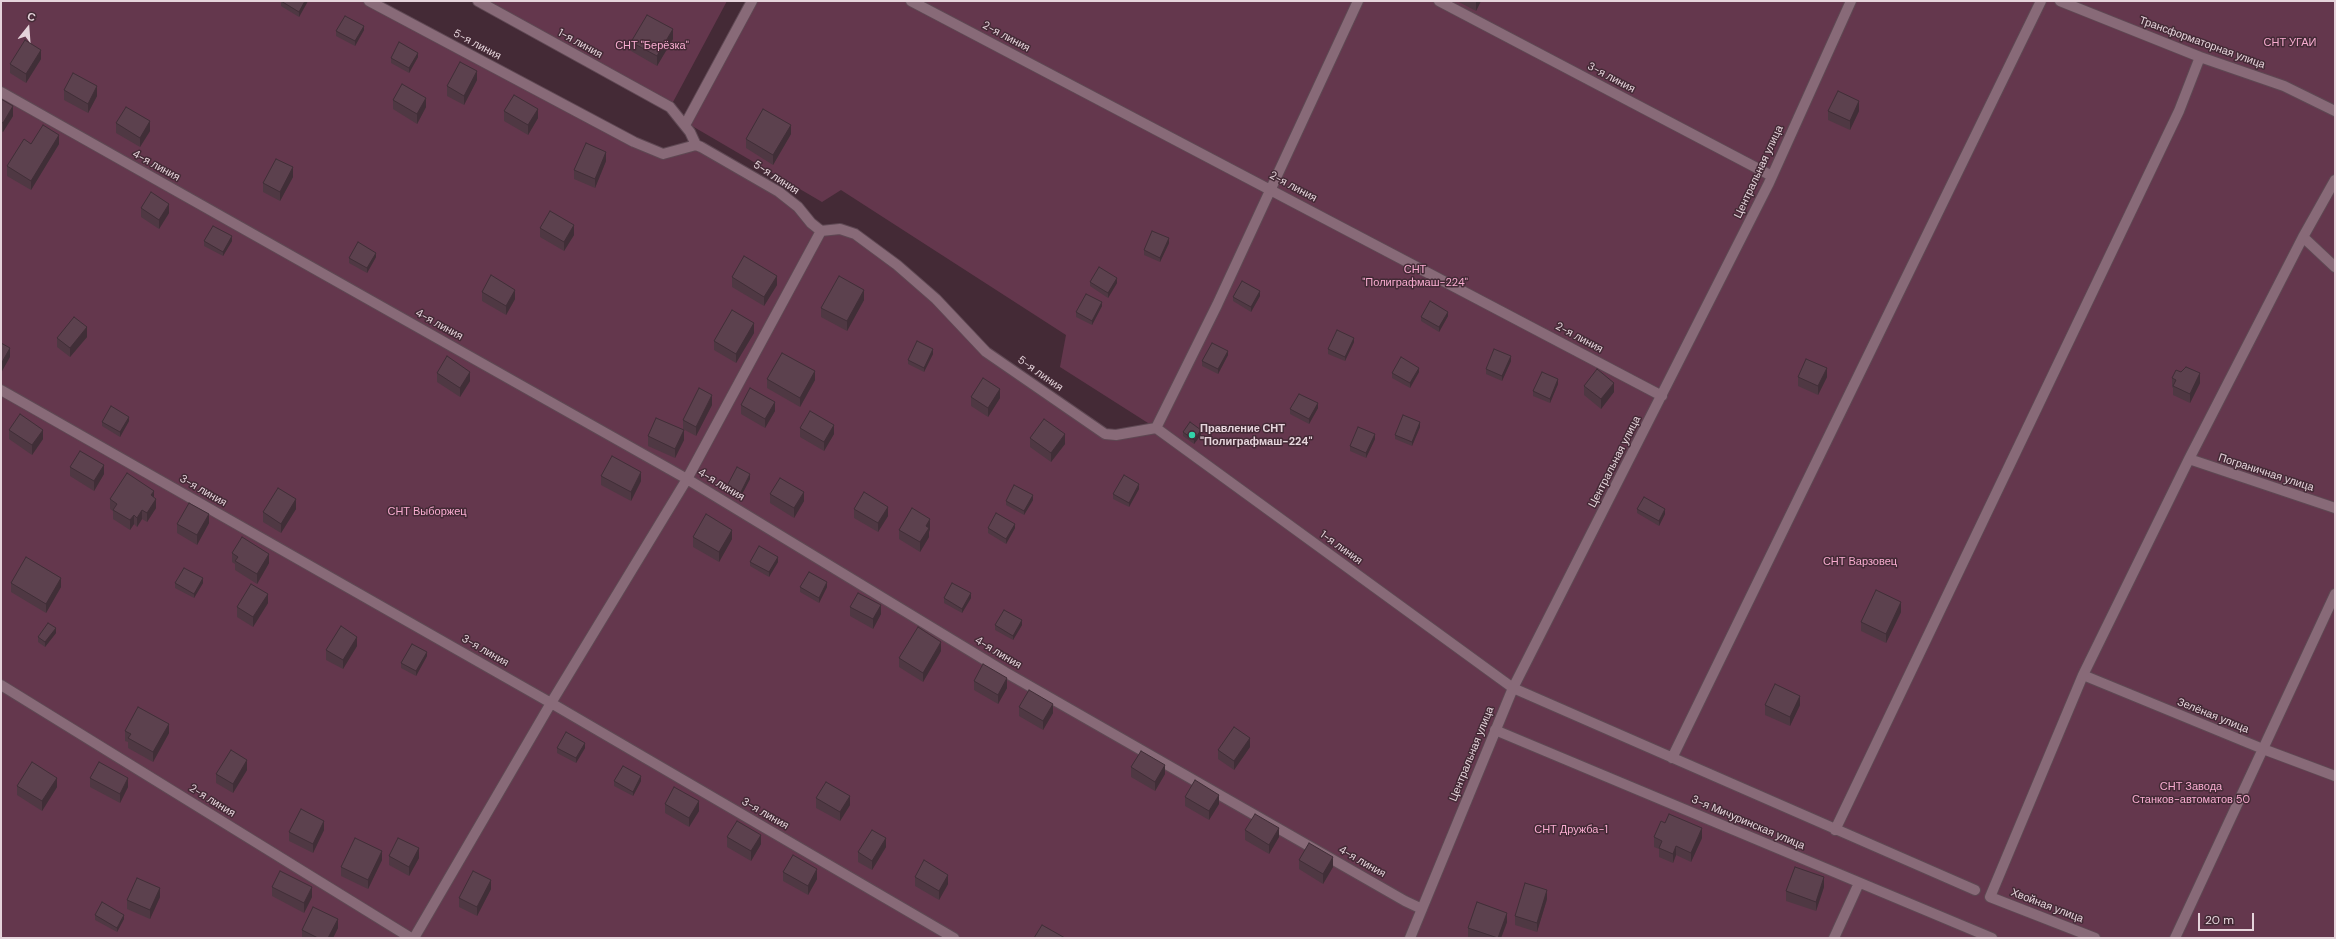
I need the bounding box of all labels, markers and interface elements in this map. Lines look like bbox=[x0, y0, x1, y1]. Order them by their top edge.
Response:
north arrow bbox=[8, 8, 48, 48]
text: С bbox=[26, 9, 37, 24]
street label: Трансформаторная улица bbox=[2137, 14, 2267, 72]
street label: 2-я линия bbox=[980, 19, 1032, 55]
street label: 1-я линия bbox=[555, 26, 605, 62]
street label: 5-я линия bbox=[451, 27, 503, 63]
park label: СНТ УГАИ bbox=[2264, 36, 2316, 50]
park label: СНТ "Берёзка" bbox=[615, 39, 689, 53]
street label: 3-я линия bbox=[1585, 60, 1637, 96]
street label: Центральная улица bbox=[1732, 123, 1786, 221]
street label: 4-я линия bbox=[130, 148, 182, 184]
street label: 5-я линия bbox=[750, 158, 802, 198]
street label: 2-я линия bbox=[1267, 169, 1319, 205]
park label: СНТ "Полиграфмаш-224" bbox=[1362, 263, 1468, 289]
street label: 4-я линия bbox=[413, 307, 465, 343]
street label: 2-я линия bbox=[1553, 320, 1605, 356]
street label: 5-я линия bbox=[1015, 354, 1065, 394]
street label: Центральная улица bbox=[1586, 414, 1644, 510]
place label: Правление СНТ "Полиграфмаш-224" bbox=[1200, 422, 1312, 448]
marker: Правление СНТ "Полиграфмаш-224" bbox=[1187, 430, 1197, 440]
street label: Пограничная улица bbox=[2217, 451, 2315, 495]
street label: 4-я линия bbox=[695, 466, 747, 504]
street label: 3-я линия bbox=[177, 472, 229, 510]
park label: СНТ Выборжец bbox=[387, 505, 467, 519]
street label: 1-я линия bbox=[1317, 528, 1365, 568]
park label: СНТ Варзовец bbox=[1823, 555, 1897, 569]
street label: 3-я линия bbox=[459, 632, 511, 670]
street label: 4-я линия bbox=[972, 634, 1024, 672]
street label: Зелёная улица bbox=[2175, 696, 2251, 736]
street label: Центральная улица bbox=[1447, 705, 1497, 803]
park label: СНТ Завода Станков-автоматов 50 bbox=[2132, 780, 2250, 806]
street label: 2-я линия bbox=[186, 782, 238, 820]
street label: 3-я Мичуринская улица bbox=[1689, 793, 1807, 853]
street label: 3-я линия bbox=[739, 795, 791, 833]
park label: СНТ Дружба-1 bbox=[1534, 823, 1608, 837]
street label: 4-я линия bbox=[1336, 843, 1388, 881]
street label: Хвойная улица bbox=[2009, 886, 2085, 926]
scale bar bbox=[2200, 905, 2256, 931]
text: 20 m bbox=[2205, 912, 2234, 928]

